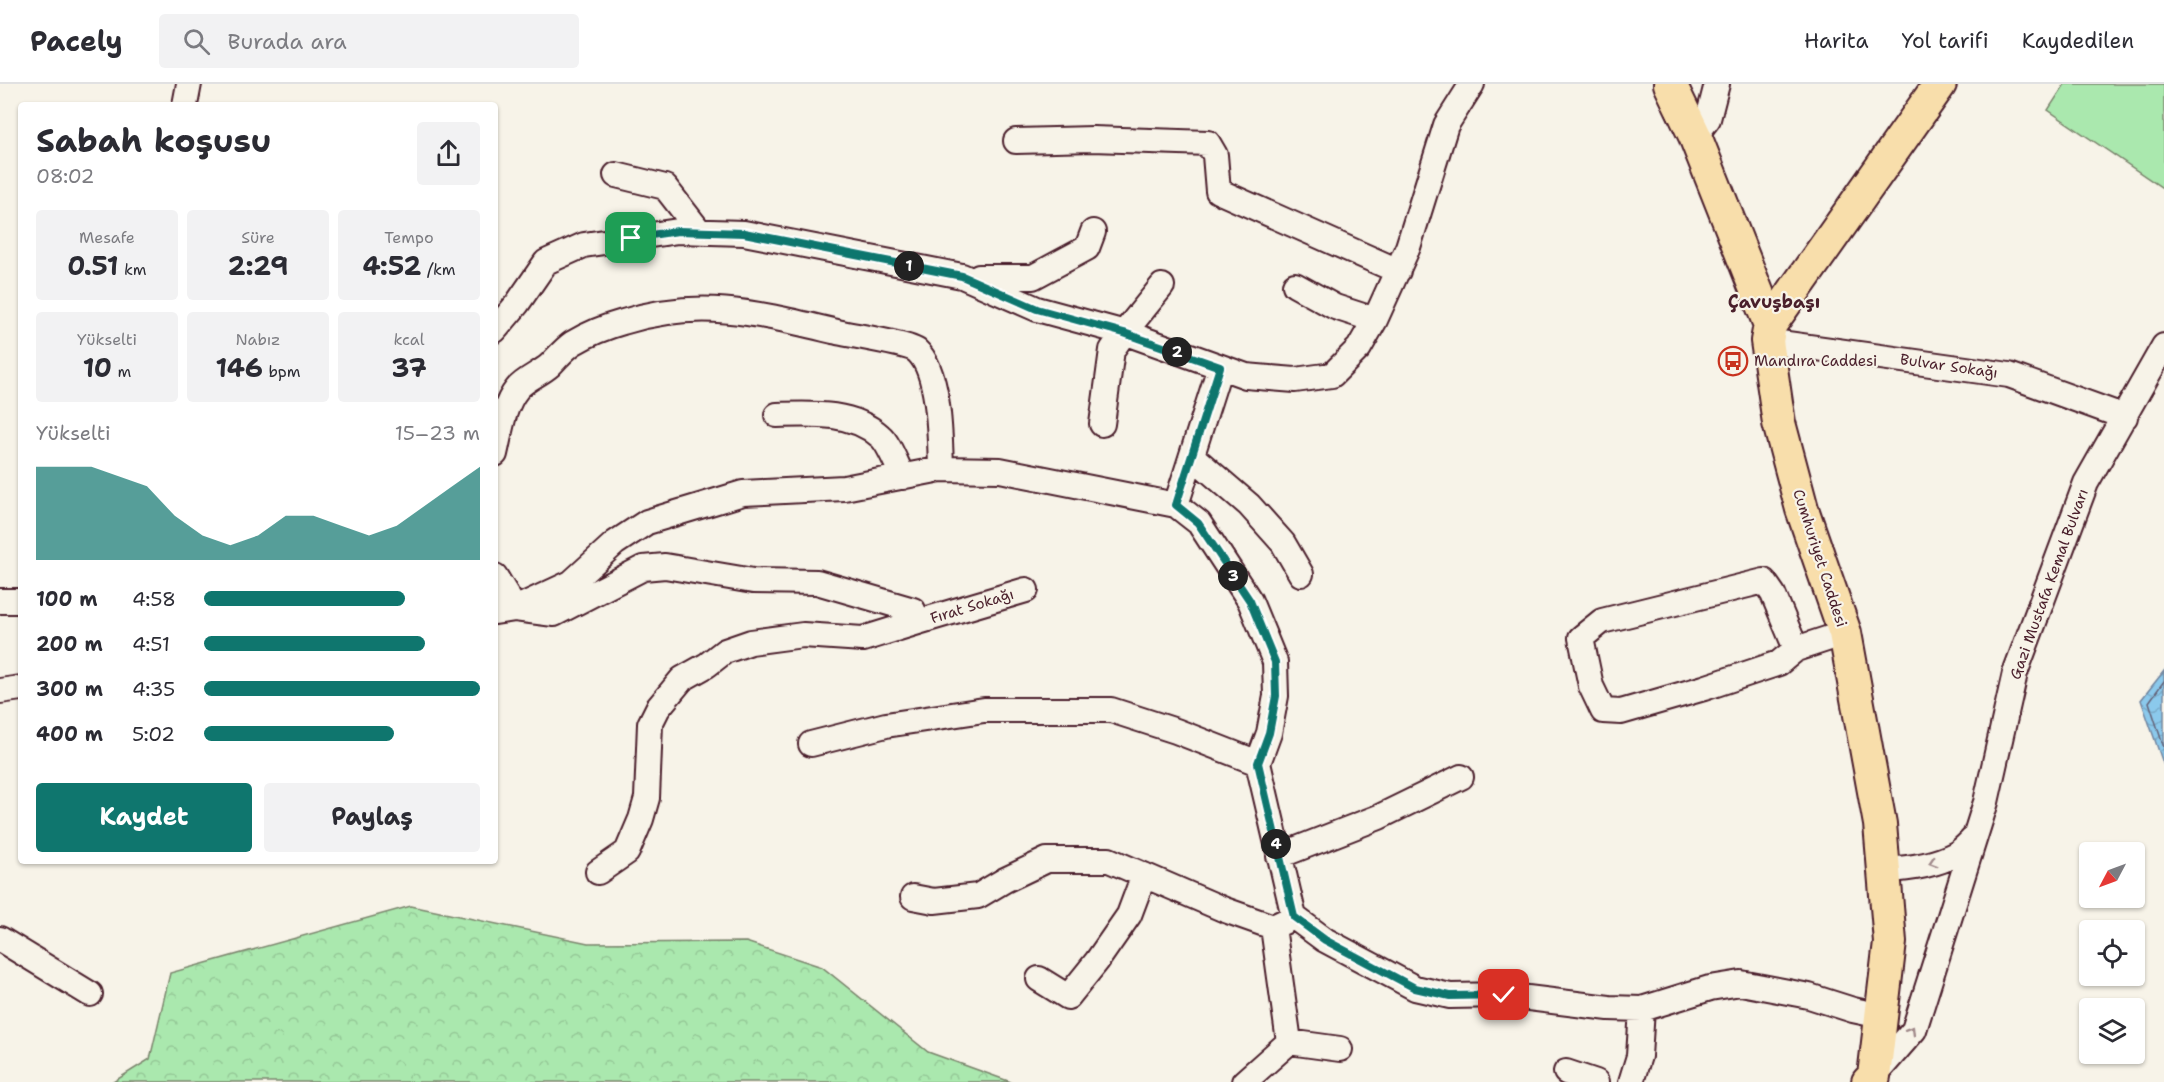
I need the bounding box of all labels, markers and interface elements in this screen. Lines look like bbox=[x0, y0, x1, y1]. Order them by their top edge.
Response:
search box bbox=[159, 14, 579, 68]
text: Pacely bbox=[30, 22, 123, 60]
icon: search bbox=[180, 25, 213, 58]
text: Burada ara bbox=[228, 27, 347, 56]
text: Harita bbox=[1804, 27, 1869, 55]
text: Yol tarifi bbox=[1902, 27, 1989, 55]
text: Kaydedilen bbox=[2022, 27, 2134, 55]
text: Sabah koşusu bbox=[36, 118, 271, 163]
button: share bbox=[417, 122, 480, 185]
text: 08:02 bbox=[36, 163, 95, 189]
pin bbox=[605, 212, 656, 263]
icon: arrive bbox=[614, 221, 647, 254]
text: Mesafe bbox=[79, 227, 135, 248]
text: Süre bbox=[241, 227, 275, 248]
text: Tempo bbox=[384, 227, 434, 248]
text: 0.51 bbox=[67, 248, 119, 283]
text: 2:29 bbox=[228, 248, 288, 283]
text: 4:52 bbox=[362, 248, 422, 283]
pin: 1 bbox=[894, 251, 924, 281]
text: 1 bbox=[905, 255, 913, 276]
text: km bbox=[119, 259, 147, 280]
text: /km bbox=[422, 259, 456, 280]
district label: Çavuşbaşı bbox=[1728, 290, 1820, 314]
text: Yükselti bbox=[77, 329, 137, 350]
text: Nabız bbox=[236, 329, 280, 350]
text: kcal bbox=[393, 329, 425, 350]
pin: 2 bbox=[1162, 337, 1192, 367]
text: 2 bbox=[1171, 341, 1183, 362]
bus stop icon: Mandıra Caddesi bbox=[1717, 345, 1749, 377]
street label: Bulvar Sokağı bbox=[1899, 349, 1999, 383]
text: 10 bbox=[83, 350, 112, 385]
text: 146 bbox=[215, 350, 263, 385]
text: 37 bbox=[391, 350, 427, 385]
place label: Mandıra Caddesi bbox=[1754, 351, 1877, 371]
text: m bbox=[112, 361, 131, 382]
text: bpm bbox=[263, 361, 301, 382]
text: Yükselti bbox=[36, 420, 111, 446]
text: 15–23 m bbox=[395, 420, 480, 446]
street label: Cumhuriyet Caddesi bbox=[1788, 486, 1852, 630]
street label: Gazi Mustafa Kemal Bulvarı bbox=[2005, 486, 2093, 682]
pin: 3 bbox=[1218, 561, 1248, 591]
text: 3 bbox=[1227, 565, 1239, 586]
street label: Fırat Sokağı bbox=[928, 584, 1016, 628]
text: 100 m bbox=[36, 586, 98, 612]
text: 4:58 bbox=[132, 586, 176, 612]
text: 200 m bbox=[36, 631, 103, 657]
text: 4:51 bbox=[132, 631, 170, 657]
text: 300 m bbox=[36, 676, 103, 702]
text: 4:35 bbox=[132, 676, 175, 702]
text: 400 m bbox=[36, 721, 103, 747]
text: 5:02 bbox=[132, 721, 175, 747]
button: Kaydet bbox=[36, 783, 252, 852]
button: Paylaş bbox=[264, 783, 480, 852]
pin: 4 bbox=[1261, 829, 1291, 859]
text: 4 bbox=[1270, 833, 1282, 854]
north arrow bbox=[2079, 842, 2145, 908]
map controls bbox=[2079, 842, 2145, 1064]
one-way arrow bbox=[1928, 855, 1939, 867]
button: locate bbox=[2079, 920, 2145, 986]
pin bbox=[1478, 969, 1529, 1020]
icon: check bbox=[1487, 978, 1520, 1011]
button: layers bbox=[2079, 998, 2145, 1064]
one-way arrow bbox=[1904, 1026, 1915, 1037]

